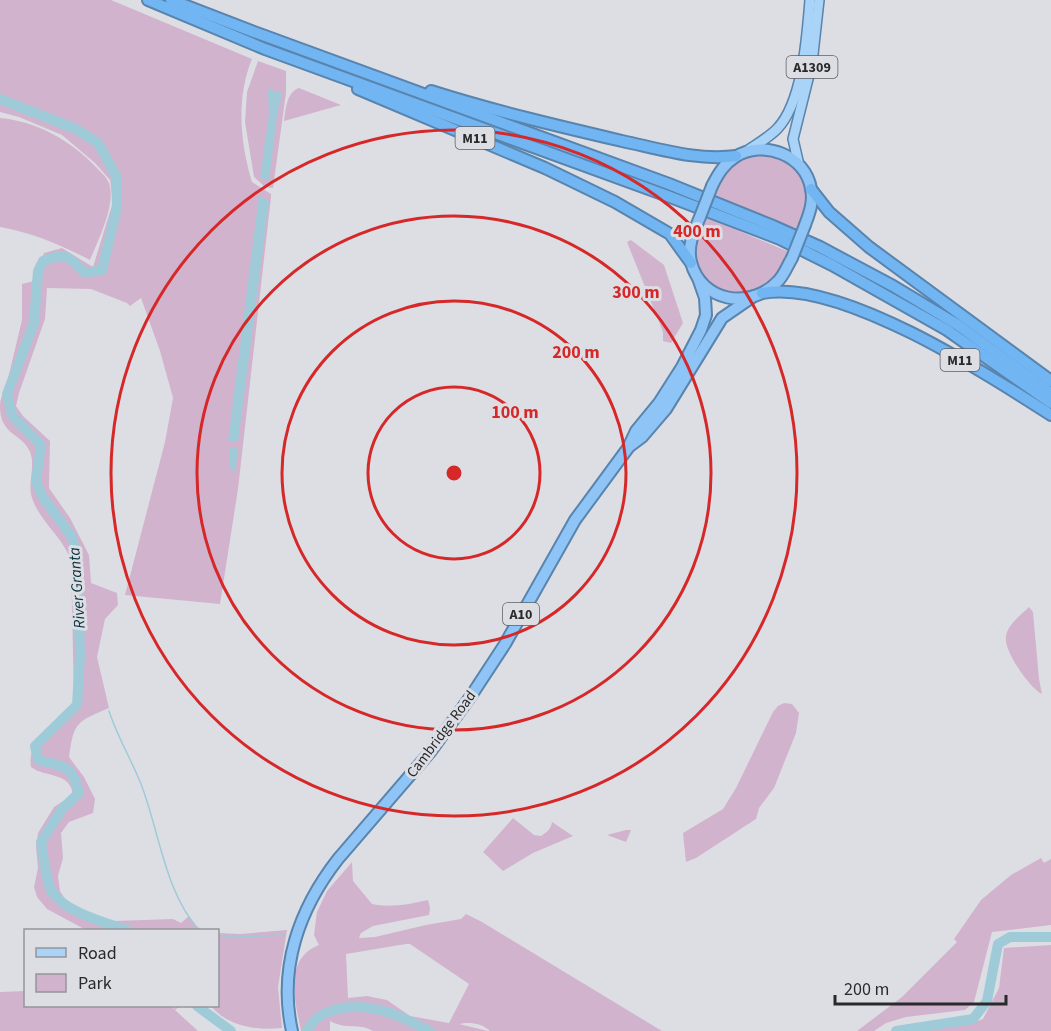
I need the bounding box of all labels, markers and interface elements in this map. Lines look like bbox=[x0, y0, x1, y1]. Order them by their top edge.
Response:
road number: A1309 bbox=[786, 56, 838, 78]
road number: M11 bbox=[456, 127, 494, 149]
text: 400 m bbox=[673, 219, 721, 244]
text: 300 m bbox=[612, 280, 660, 305]
text: 200 m bbox=[552, 340, 600, 365]
road number: M11 bbox=[940, 349, 980, 371]
text: 100 m bbox=[491, 400, 539, 425]
centre of rings bbox=[444, 463, 464, 483]
water label: River Granta bbox=[63, 546, 91, 629]
road number: A10 bbox=[503, 603, 539, 625]
street label: Cambridge Road bbox=[402, 686, 481, 782]
legend bbox=[24, 929, 219, 1007]
text: Road bbox=[78, 941, 117, 966]
scale bar bbox=[835, 968, 1006, 1006]
text: Park bbox=[78, 971, 112, 996]
text: 200 m bbox=[844, 977, 889, 1002]

